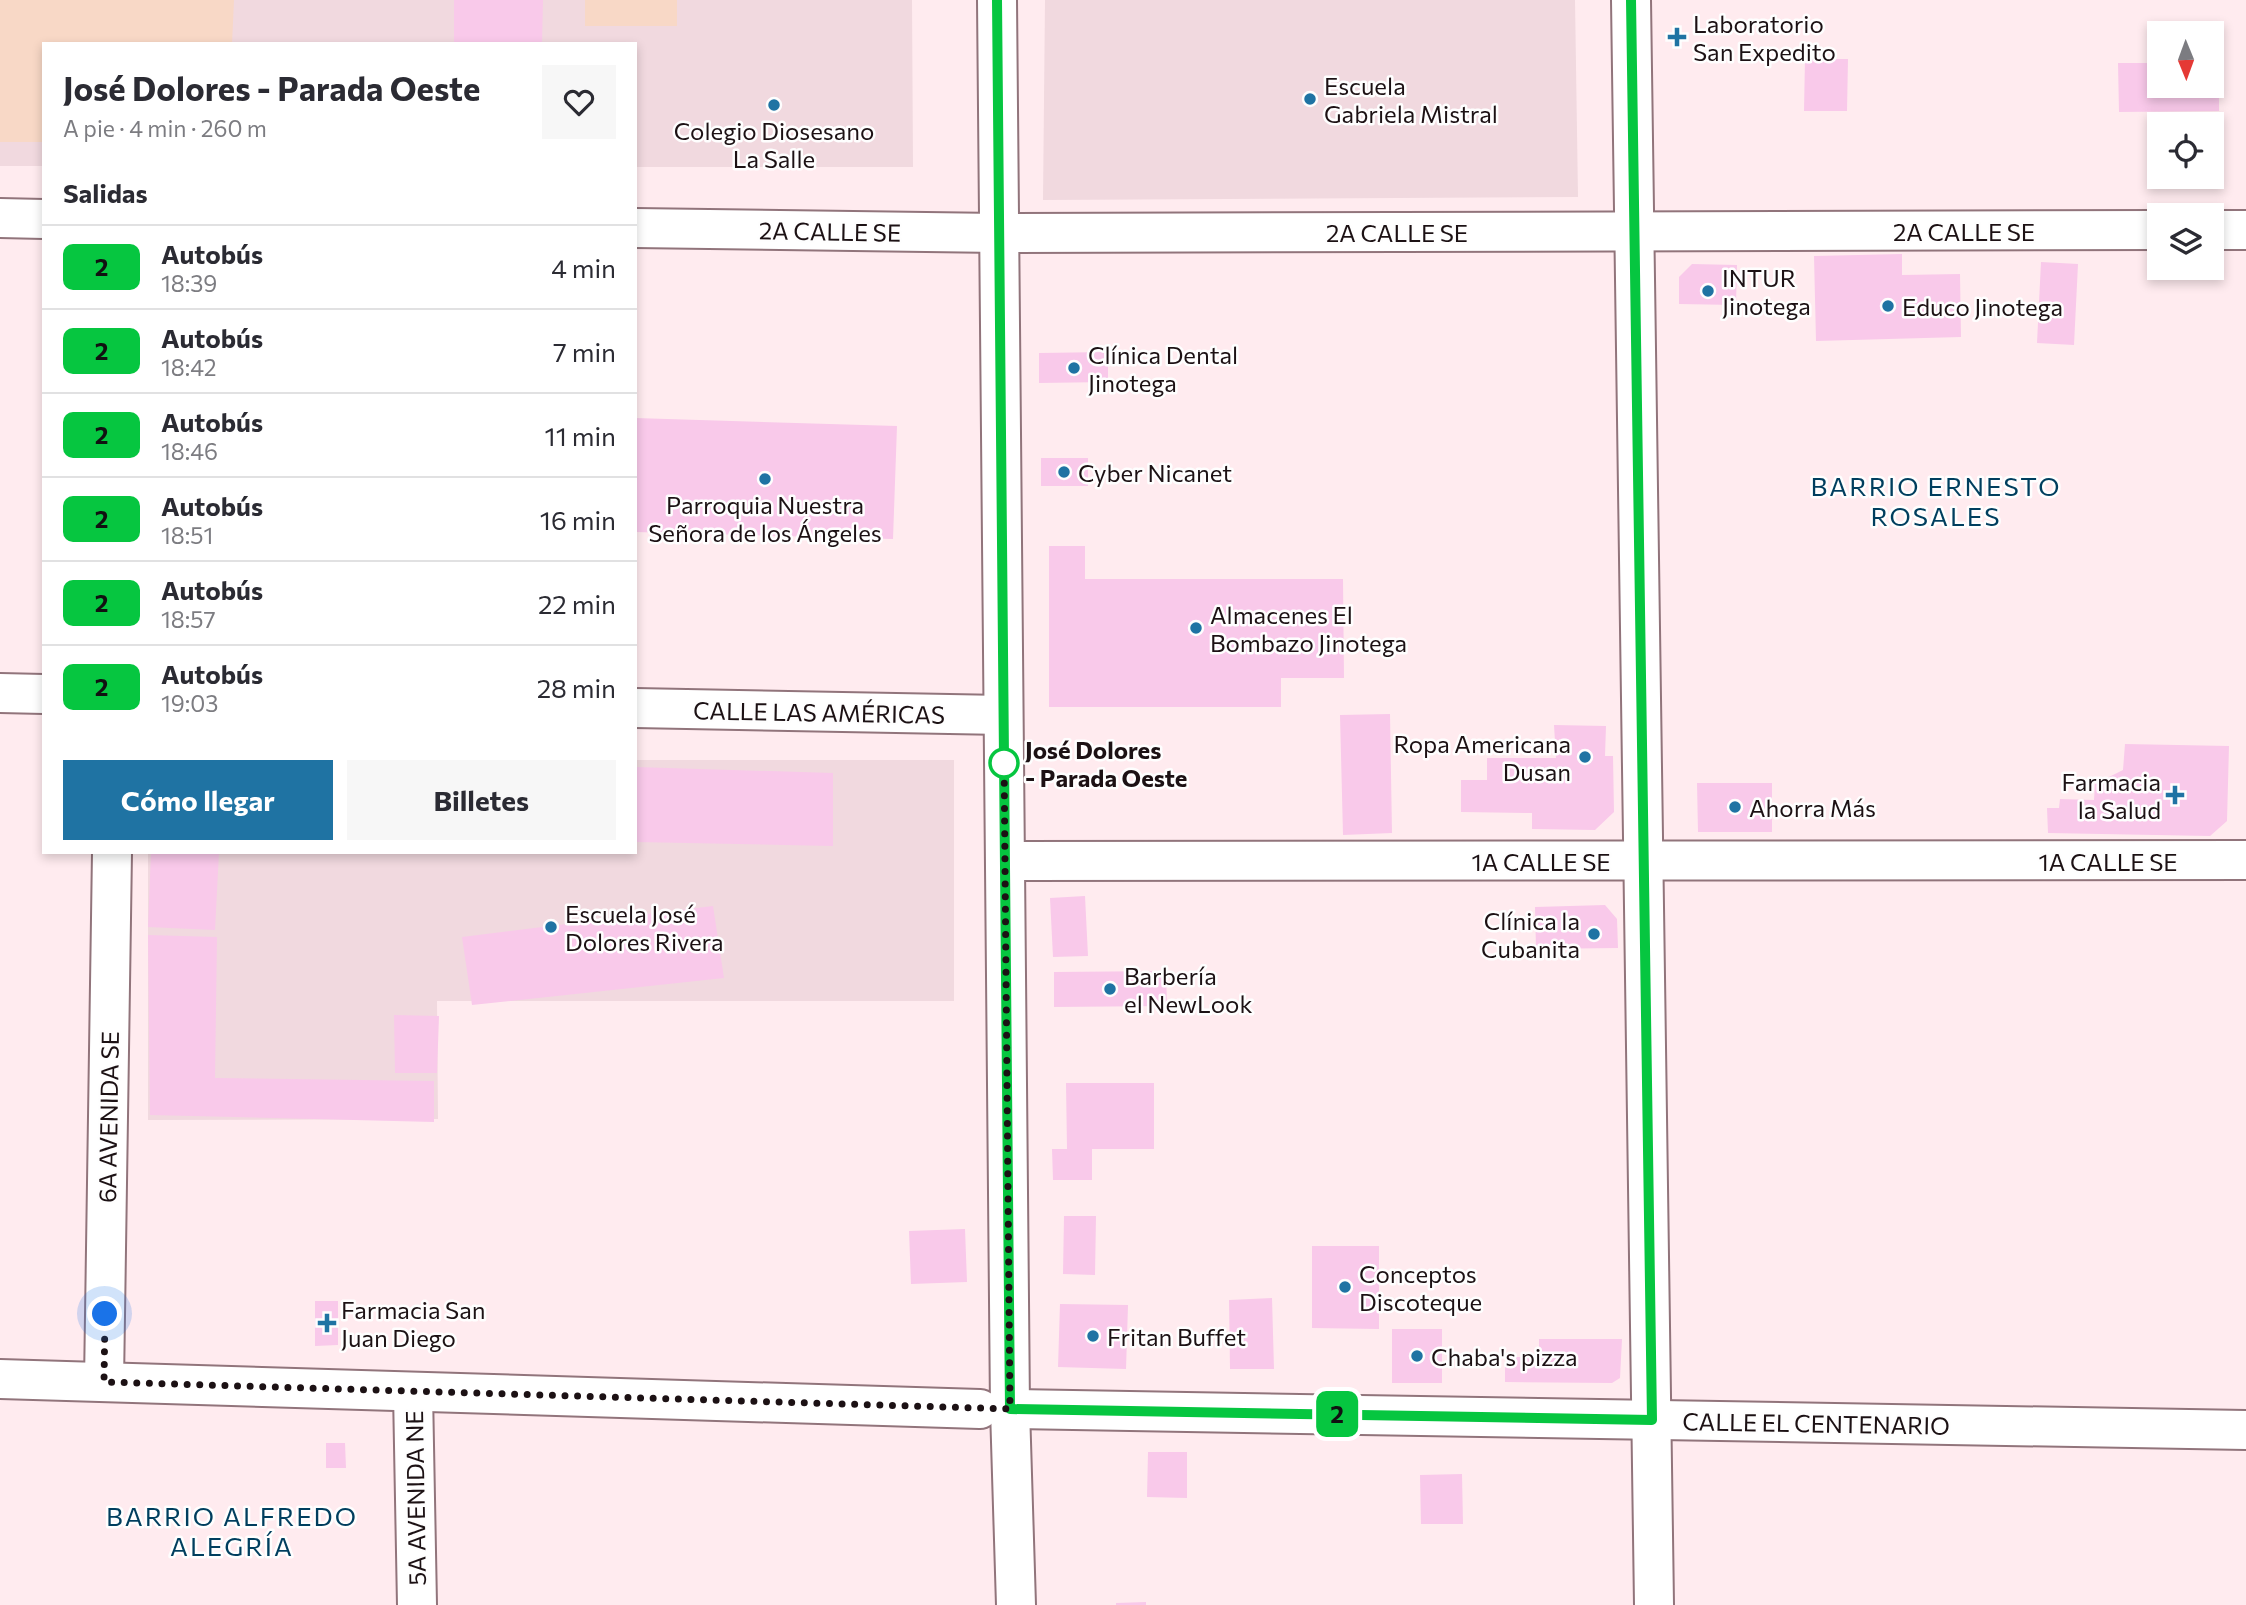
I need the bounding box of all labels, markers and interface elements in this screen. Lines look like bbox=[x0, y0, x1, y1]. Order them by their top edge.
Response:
place label: Laboratorio San Expedito bbox=[1693, 9, 1836, 66]
north arrow bbox=[2147, 21, 2224, 98]
map controls bbox=[2147, 21, 2224, 280]
marker: Laboratorio San Expedito bbox=[1667, 27, 1687, 47]
button: heart bbox=[542, 65, 616, 139]
text: José Dolores - Parada Oeste bbox=[63, 67, 480, 108]
place label: Escuela Gabriela Mistral bbox=[1324, 71, 1498, 128]
marker: Escuela Gabriela Mistral bbox=[1302, 91, 1318, 107]
marker: Colegio Diosesano La Salle bbox=[766, 97, 782, 113]
button: locate bbox=[2147, 112, 2224, 189]
text: A pie · 4 min · 260 m bbox=[63, 114, 267, 142]
place label: Colegio Diosesano La Salle bbox=[674, 116, 874, 173]
text: Salidas bbox=[63, 177, 148, 208]
button: layers bbox=[2147, 203, 2224, 280]
street label: 2A CALLE SE bbox=[759, 215, 901, 247]
street label: 2A CALLE SE bbox=[1893, 217, 2035, 246]
street label: 2A CALLE SE bbox=[1326, 218, 1468, 247]
text: Autobús bbox=[161, 238, 263, 269]
text: 2 bbox=[95, 252, 108, 281]
text: 4 min bbox=[551, 252, 616, 283]
place label: INTUR Jinotega bbox=[1722, 263, 1811, 320]
text: 18:39 bbox=[161, 269, 217, 297]
marker: INTUR Jinotega bbox=[1700, 283, 1716, 299]
place label: Educo Jinotega bbox=[1902, 292, 2063, 321]
marker: Educo Jinotega bbox=[1880, 298, 1896, 314]
text: Autobús bbox=[161, 322, 263, 353]
text: 2 bbox=[95, 336, 108, 365]
text: 7 min bbox=[553, 336, 616, 367]
place label: Clínica Dental Jinotega bbox=[1088, 340, 1238, 397]
text: 18:42 bbox=[161, 353, 216, 381]
marker: Clínica Dental Jinotega bbox=[1066, 360, 1082, 376]
text: Autobús bbox=[161, 406, 263, 437]
text: 2 bbox=[95, 420, 108, 449]
text: 11 min bbox=[545, 420, 616, 451]
text: 18:46 bbox=[161, 437, 218, 465]
place label: Cyber Nicanet bbox=[1078, 458, 1232, 487]
marker: Cyber Nicanet bbox=[1056, 464, 1072, 480]
district label: BARRIO ERNESTO ROSALES bbox=[1811, 470, 2061, 531]
marker: Parroquia Nuestra Señora de los Ángeles bbox=[757, 471, 773, 487]
text: Autobús bbox=[161, 490, 263, 521]
place label: Parroquia Nuestra Señora de los Ángeles bbox=[648, 490, 882, 547]
text: 2 bbox=[95, 504, 108, 533]
text: 16 min bbox=[540, 504, 616, 535]
text: 18:51 bbox=[161, 521, 213, 549]
text: Autobús bbox=[161, 574, 263, 605]
text: 2 bbox=[95, 588, 108, 617]
text: 22 min bbox=[538, 588, 616, 619]
place label: Almacenes El Bombazo Jinotega bbox=[1210, 600, 1407, 657]
text: 18:57 bbox=[161, 605, 216, 633]
marker: Almacenes El Bombazo Jinotega bbox=[1188, 620, 1204, 636]
text: Autobús bbox=[161, 658, 263, 689]
text: 2 bbox=[95, 672, 108, 701]
text: 28 min bbox=[537, 672, 616, 703]
text: 19:03 bbox=[161, 689, 218, 717]
street label: CALLE LAS AMÉRICAS bbox=[693, 695, 945, 729]
place label: Ropa Americana Dusan bbox=[1393, 729, 1571, 786]
place label: José Dolores - Parada Oeste bbox=[1025, 735, 1188, 792]
marker: José Dolores - Parada Oeste bbox=[989, 748, 1019, 778]
marker: Ropa Americana Dusan bbox=[1577, 749, 1593, 765]
button: Cómo llegar bbox=[63, 760, 333, 840]
button: Billetes bbox=[347, 760, 616, 840]
place label: Farmacia la Salud bbox=[2061, 767, 2161, 824]
marker: Farmacia la Salud bbox=[2167, 787, 2183, 803]
place label: Ahorra Más bbox=[1749, 793, 1876, 822]
marker: Ahorra Más bbox=[1727, 799, 1743, 815]
street label: 1A CALLE SE bbox=[1471, 847, 1611, 876]
street label: 1A CALLE SE bbox=[2038, 847, 2178, 876]
place label: Escuela José Dolores Rivera bbox=[565, 899, 724, 956]
place label: Clínica la Cubanita bbox=[1481, 906, 1580, 963]
marker: Escuela José Dolores Rivera bbox=[543, 919, 559, 935]
marker: Clínica la Cubanita bbox=[1586, 926, 1602, 942]
place label: Barbería el NewLook bbox=[1124, 961, 1252, 1018]
marker: Barbería el NewLook bbox=[1102, 981, 1118, 997]
street label: 6A AVENIDA SE bbox=[92, 1031, 124, 1203]
place label: Conceptos Discoteque bbox=[1359, 1259, 1482, 1316]
marker: Conceptos Discoteque bbox=[1337, 1279, 1353, 1295]
place label: Farmacia San Juan Diego bbox=[341, 1295, 485, 1352]
your location bbox=[87, 1296, 122, 1331]
marker: Farmacia San Juan Diego bbox=[319, 1315, 335, 1331]
place label: Fritan Buffet bbox=[1107, 1322, 1246, 1351]
marker: Fritan Buffet bbox=[1085, 1328, 1101, 1344]
place label: Chaba's pizza bbox=[1431, 1342, 1578, 1371]
marker: Chaba's pizza bbox=[1409, 1348, 1425, 1364]
line badge: 2 bbox=[1314, 1391, 1360, 1437]
text: 2 bbox=[1330, 1399, 1344, 1428]
street label: CALLE EL CENTENARIO bbox=[1682, 1406, 1950, 1440]
street label: 5A AVENIDA NE bbox=[399, 1410, 431, 1586]
district label: BARRIO ALFREDO ALEGRÍA bbox=[106, 1500, 358, 1561]

